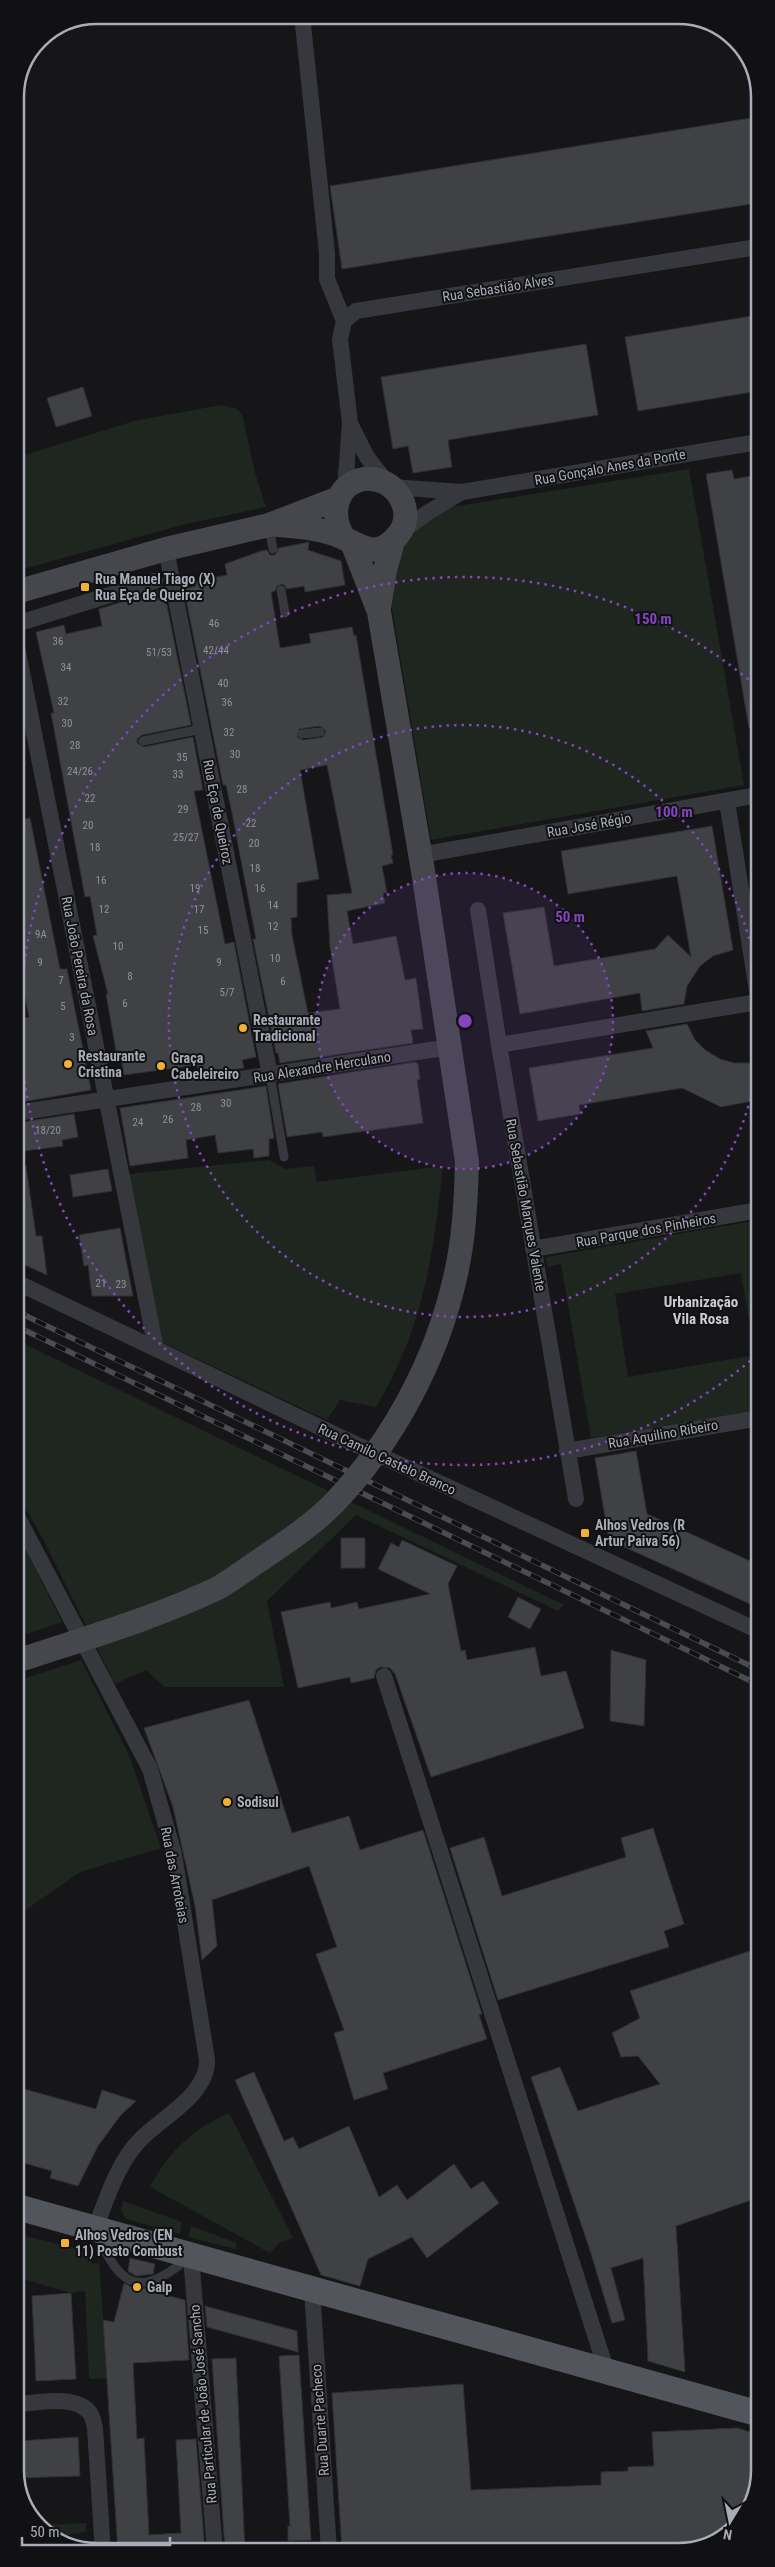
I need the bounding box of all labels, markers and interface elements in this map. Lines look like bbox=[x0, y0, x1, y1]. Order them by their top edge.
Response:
street label: Rua Sebastião Alves bbox=[441, 271, 555, 305]
street label: Rua Gonçalo Anes da Ponte bbox=[533, 446, 687, 488]
place label: Rua Manuel Tiago (X) Rua Eça de Queiroz bbox=[95, 571, 215, 603]
marker: Rua Manuel Tiago (X) Rua Eça de Queiroz bbox=[79, 581, 91, 593]
text: 150 m bbox=[634, 610, 672, 628]
house number: 46 bbox=[209, 617, 219, 630]
house number: 36 bbox=[53, 635, 63, 648]
house number: 42/44 bbox=[203, 644, 229, 657]
house number: 51/53 bbox=[146, 646, 172, 659]
house number: 34 bbox=[61, 661, 72, 674]
house number: 40 bbox=[218, 677, 228, 690]
house number: 32 bbox=[58, 695, 68, 708]
house number: 36 bbox=[222, 696, 232, 709]
house number: 30 bbox=[62, 717, 72, 730]
house number: 32 bbox=[224, 726, 234, 739]
house number: 28 bbox=[70, 739, 80, 752]
house number: 30 bbox=[230, 748, 240, 761]
house number: 35 bbox=[177, 751, 187, 764]
street label: Rua Eça de Queiroz bbox=[200, 758, 236, 866]
house number: 24/26 bbox=[67, 765, 93, 778]
house number: 33 bbox=[173, 768, 183, 781]
house number: 28 bbox=[237, 783, 247, 796]
house number: 22 bbox=[85, 792, 95, 805]
house number: 29 bbox=[178, 803, 188, 816]
text: 100 m bbox=[655, 803, 693, 821]
street label: Rua José Régio bbox=[546, 810, 632, 840]
house number: 22 bbox=[246, 817, 256, 830]
house number: 20 bbox=[83, 819, 93, 832]
house number: 25/27 bbox=[173, 831, 199, 844]
house number: 20 bbox=[249, 837, 259, 850]
house number: 18 bbox=[90, 841, 100, 854]
house number: 18 bbox=[250, 862, 260, 875]
house number: 16 bbox=[96, 874, 106, 887]
house number: 19 bbox=[190, 882, 200, 895]
house number: 16 bbox=[255, 882, 265, 895]
street label: Rua João Pereira da Rosa bbox=[59, 895, 101, 1037]
house number: 14 bbox=[268, 899, 279, 912]
house number: 12 bbox=[99, 903, 109, 916]
house number: 17 bbox=[194, 903, 204, 916]
text: 50 m bbox=[555, 908, 585, 926]
house number: 12 bbox=[268, 920, 278, 933]
house number: 15 bbox=[198, 924, 208, 937]
house number: 9A bbox=[35, 928, 48, 941]
house number: 10 bbox=[113, 940, 123, 953]
house number: 10 bbox=[270, 952, 280, 965]
house number: 9 bbox=[37, 956, 43, 969]
house number: 9 bbox=[216, 956, 222, 969]
house number: 8 bbox=[127, 970, 133, 983]
house number: 7 bbox=[58, 974, 64, 987]
house number: 6 bbox=[280, 975, 286, 988]
house number: 5/7 bbox=[220, 986, 234, 999]
house number: 6 bbox=[122, 997, 128, 1010]
house number: 5 bbox=[60, 1000, 66, 1013]
place label: Restaurante Tradicional bbox=[253, 1012, 321, 1044]
centre of rings bbox=[456, 1012, 474, 1030]
marker: Restaurante Tradicional bbox=[237, 1022, 249, 1034]
house number: 3 bbox=[69, 1031, 75, 1044]
place label: Restaurante Cristina bbox=[78, 1048, 146, 1080]
street label: Rua Alexandre Herculano bbox=[252, 1048, 392, 1086]
place label: Graça Cabeleireiro bbox=[171, 1050, 239, 1082]
marker: Restaurante Cristina bbox=[62, 1058, 74, 1070]
marker: Graça Cabeleireiro bbox=[155, 1060, 167, 1072]
house number: 30 bbox=[221, 1097, 231, 1110]
house number: 28 bbox=[191, 1101, 201, 1114]
house number: 26 bbox=[163, 1113, 173, 1126]
house number: 24 bbox=[133, 1116, 144, 1129]
street label: Rua Sebastião Marques Valente bbox=[503, 1117, 549, 1293]
house number: 18/20 bbox=[35, 1124, 61, 1137]
street label: Rua Parque dos Pinheiros bbox=[575, 1210, 717, 1250]
house number: 21 bbox=[96, 1277, 106, 1290]
house number: 23 bbox=[116, 1278, 126, 1291]
district label: Urbanização Vila Rosa bbox=[664, 1293, 738, 1328]
street label: Rua Aquilino Ribeiro bbox=[607, 1416, 719, 1452]
street label: Rua Camilo Castelo Branco bbox=[316, 1420, 458, 1498]
place label: Alhos Vedros (R Artur Paiva 56) bbox=[595, 1517, 685, 1550]
marker: Alhos Vedros (R Artur Paiva 56) bbox=[579, 1527, 591, 1539]
place label: Sodisul bbox=[237, 1794, 279, 1810]
marker: Sodisul bbox=[221, 1796, 233, 1808]
street label: Rua das Arroteias bbox=[158, 1825, 192, 1925]
place label: Alhos Vedros (EN 11) Posto Combust bbox=[75, 2227, 182, 2260]
marker: Alhos Vedros (EN 11) Posto Combust bbox=[59, 2237, 71, 2249]
place label: Galp bbox=[147, 2279, 172, 2295]
marker: Galp bbox=[131, 2281, 143, 2293]
street label: Rua Particular de João José Sancho bbox=[186, 2304, 220, 2504]
street label: Rua Duarte Pacheco bbox=[308, 2364, 332, 2476]
north arrow bbox=[705, 2497, 755, 2547]
scale bar bbox=[22, 2514, 170, 2546]
text: 50 m bbox=[30, 2523, 60, 2541]
text: N bbox=[722, 2526, 733, 2543]

